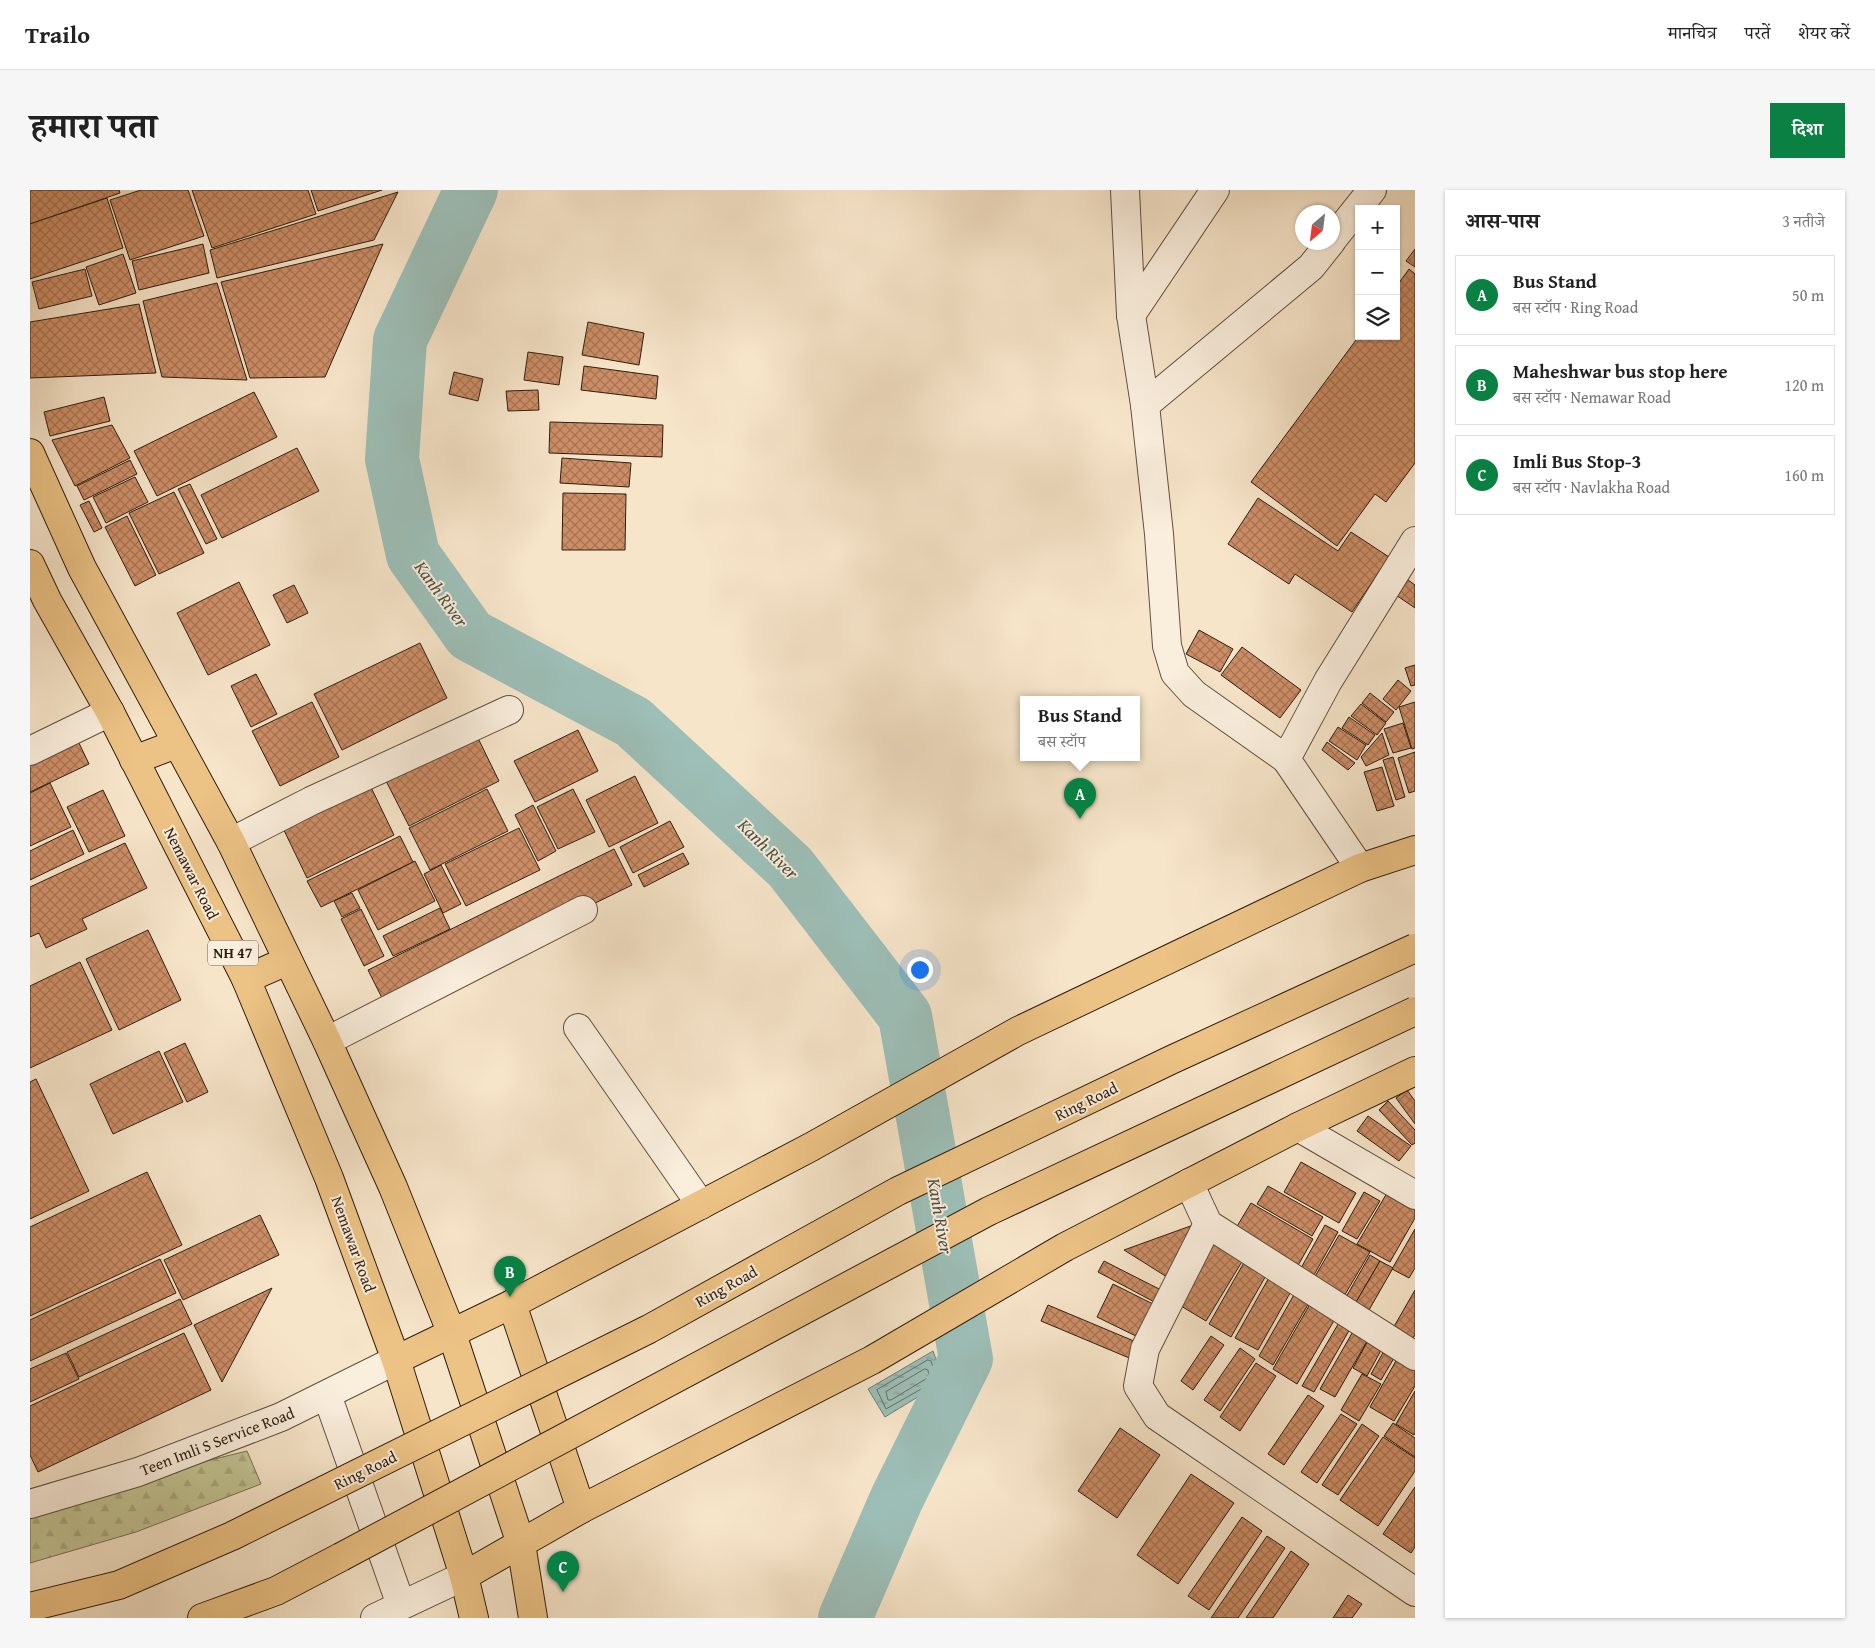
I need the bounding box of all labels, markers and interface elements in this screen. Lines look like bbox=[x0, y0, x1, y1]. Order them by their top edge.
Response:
text: Trailo bbox=[25, 17, 90, 52]
text: मानचित्र bbox=[1668, 19, 1717, 46]
text: परतें bbox=[1745, 19, 1770, 46]
text: शेयर करें bbox=[1798, 19, 1850, 46]
text: हमारा पता bbox=[30, 100, 157, 151]
button: दिशा bbox=[1770, 103, 1845, 158]
north arrow bbox=[1295, 205, 1340, 250]
map controls bbox=[1355, 205, 1400, 340]
button: + bbox=[1355, 205, 1400, 250]
text: आस-पास bbox=[1465, 205, 1539, 236]
text: 3 नतीजे bbox=[1782, 209, 1825, 233]
button: − bbox=[1355, 250, 1400, 295]
text: Bus Stand bbox=[1513, 267, 1597, 295]
text: A bbox=[1477, 283, 1487, 307]
text: 50 m bbox=[1792, 283, 1824, 307]
button: layers bbox=[1355, 295, 1400, 340]
text: बस स्टॉप · Ring Road bbox=[1513, 295, 1638, 319]
text: Maheshwar bus stop here bbox=[1513, 357, 1728, 385]
text: B bbox=[1477, 373, 1487, 397]
text: 120 m bbox=[1784, 373, 1824, 397]
text: बस स्टॉप · Nemawar Road bbox=[1513, 385, 1671, 409]
text: Imli Bus Stop-3 bbox=[1513, 447, 1641, 475]
text: C bbox=[1477, 463, 1487, 487]
text: 160 m bbox=[1784, 463, 1824, 487]
text: बस स्टॉप · Navlakha Road bbox=[1513, 475, 1670, 499]
water label: Kanh River bbox=[407, 554, 476, 634]
popup bbox=[1020, 696, 1140, 761]
text: Bus Stand bbox=[1038, 701, 1122, 729]
text: बस स्टॉप bbox=[1038, 729, 1086, 753]
pin: A bbox=[1064, 778, 1096, 819]
water label: Kanh River bbox=[731, 811, 806, 886]
street label: Nemawar Road bbox=[158, 823, 226, 924]
road number: NH 47 bbox=[208, 940, 258, 966]
your location bbox=[907, 957, 933, 983]
street label: Ring Road bbox=[1050, 1075, 1122, 1127]
water label: Kanh River bbox=[920, 1175, 961, 1257]
street label: Nemawar Road bbox=[326, 1193, 383, 1296]
pin: B bbox=[494, 1256, 526, 1297]
street label: Ring Road bbox=[691, 1259, 762, 1313]
street label: Teen Imli S Service Road bbox=[136, 1400, 298, 1482]
street label: Ring Road bbox=[329, 1444, 401, 1496]
pin: C bbox=[547, 1551, 579, 1592]

